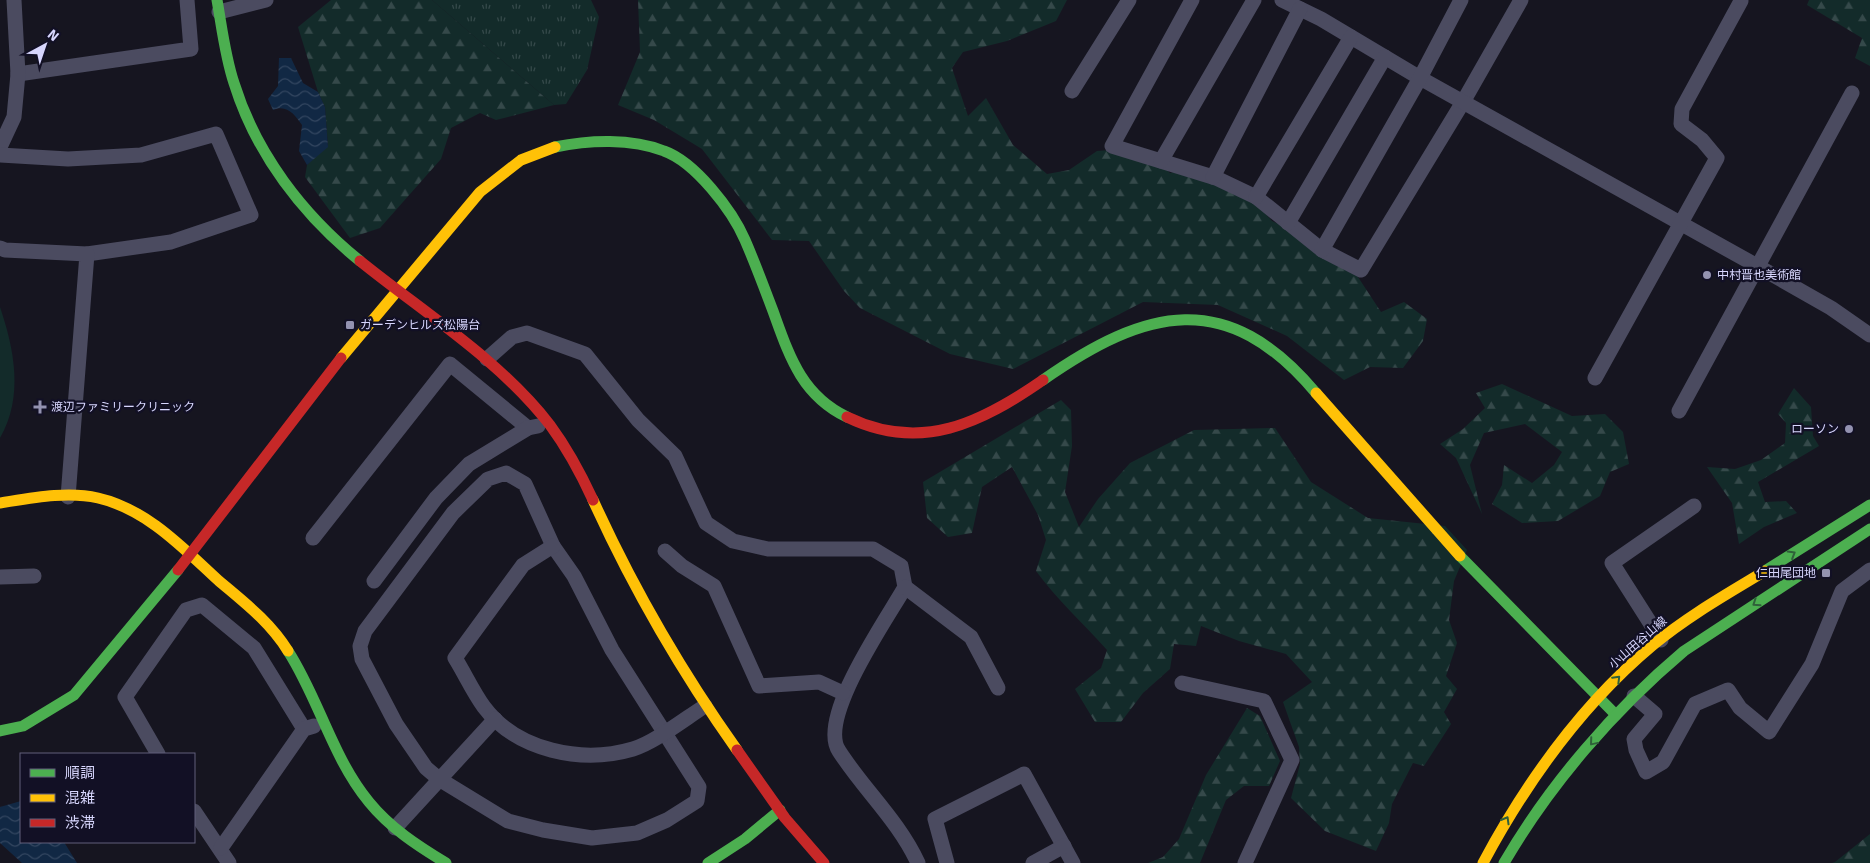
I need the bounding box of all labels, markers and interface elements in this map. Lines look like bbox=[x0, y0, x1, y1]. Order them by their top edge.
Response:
north arrow bbox=[20, 20, 70, 70]
text: N bbox=[44, 26, 62, 45]
place label: 中村晋也美術館 bbox=[1717, 268, 1801, 283]
marker: 中村晋也美術館 bbox=[1701, 269, 1713, 281]
place label: ガーデンヒルズ松陽台 bbox=[360, 318, 480, 333]
marker: ガーデンヒルズ松陽台 bbox=[344, 319, 356, 331]
marker: 渡辺ファミリークリニック bbox=[33, 400, 47, 414]
place label: 渡辺ファミリークリニック bbox=[51, 400, 195, 415]
place label: ローソン bbox=[1791, 422, 1839, 437]
marker: ローソン bbox=[1843, 423, 1855, 435]
one-way arrow bbox=[1786, 551, 1795, 561]
place label: 仁田尾団地 bbox=[1756, 566, 1816, 581]
marker: 仁田尾団地 bbox=[1820, 567, 1832, 579]
one-way arrow bbox=[1752, 597, 1761, 606]
street label: 小山田谷山線 bbox=[1606, 614, 1670, 672]
one-way arrow bbox=[1612, 676, 1621, 685]
one-way arrow bbox=[1591, 736, 1599, 745]
legend bbox=[20, 753, 195, 843]
text: 順調 bbox=[65, 764, 95, 782]
text: 混雑 bbox=[65, 789, 95, 807]
text: 渋滞 bbox=[65, 814, 95, 832]
one-way arrow bbox=[1500, 817, 1510, 826]

